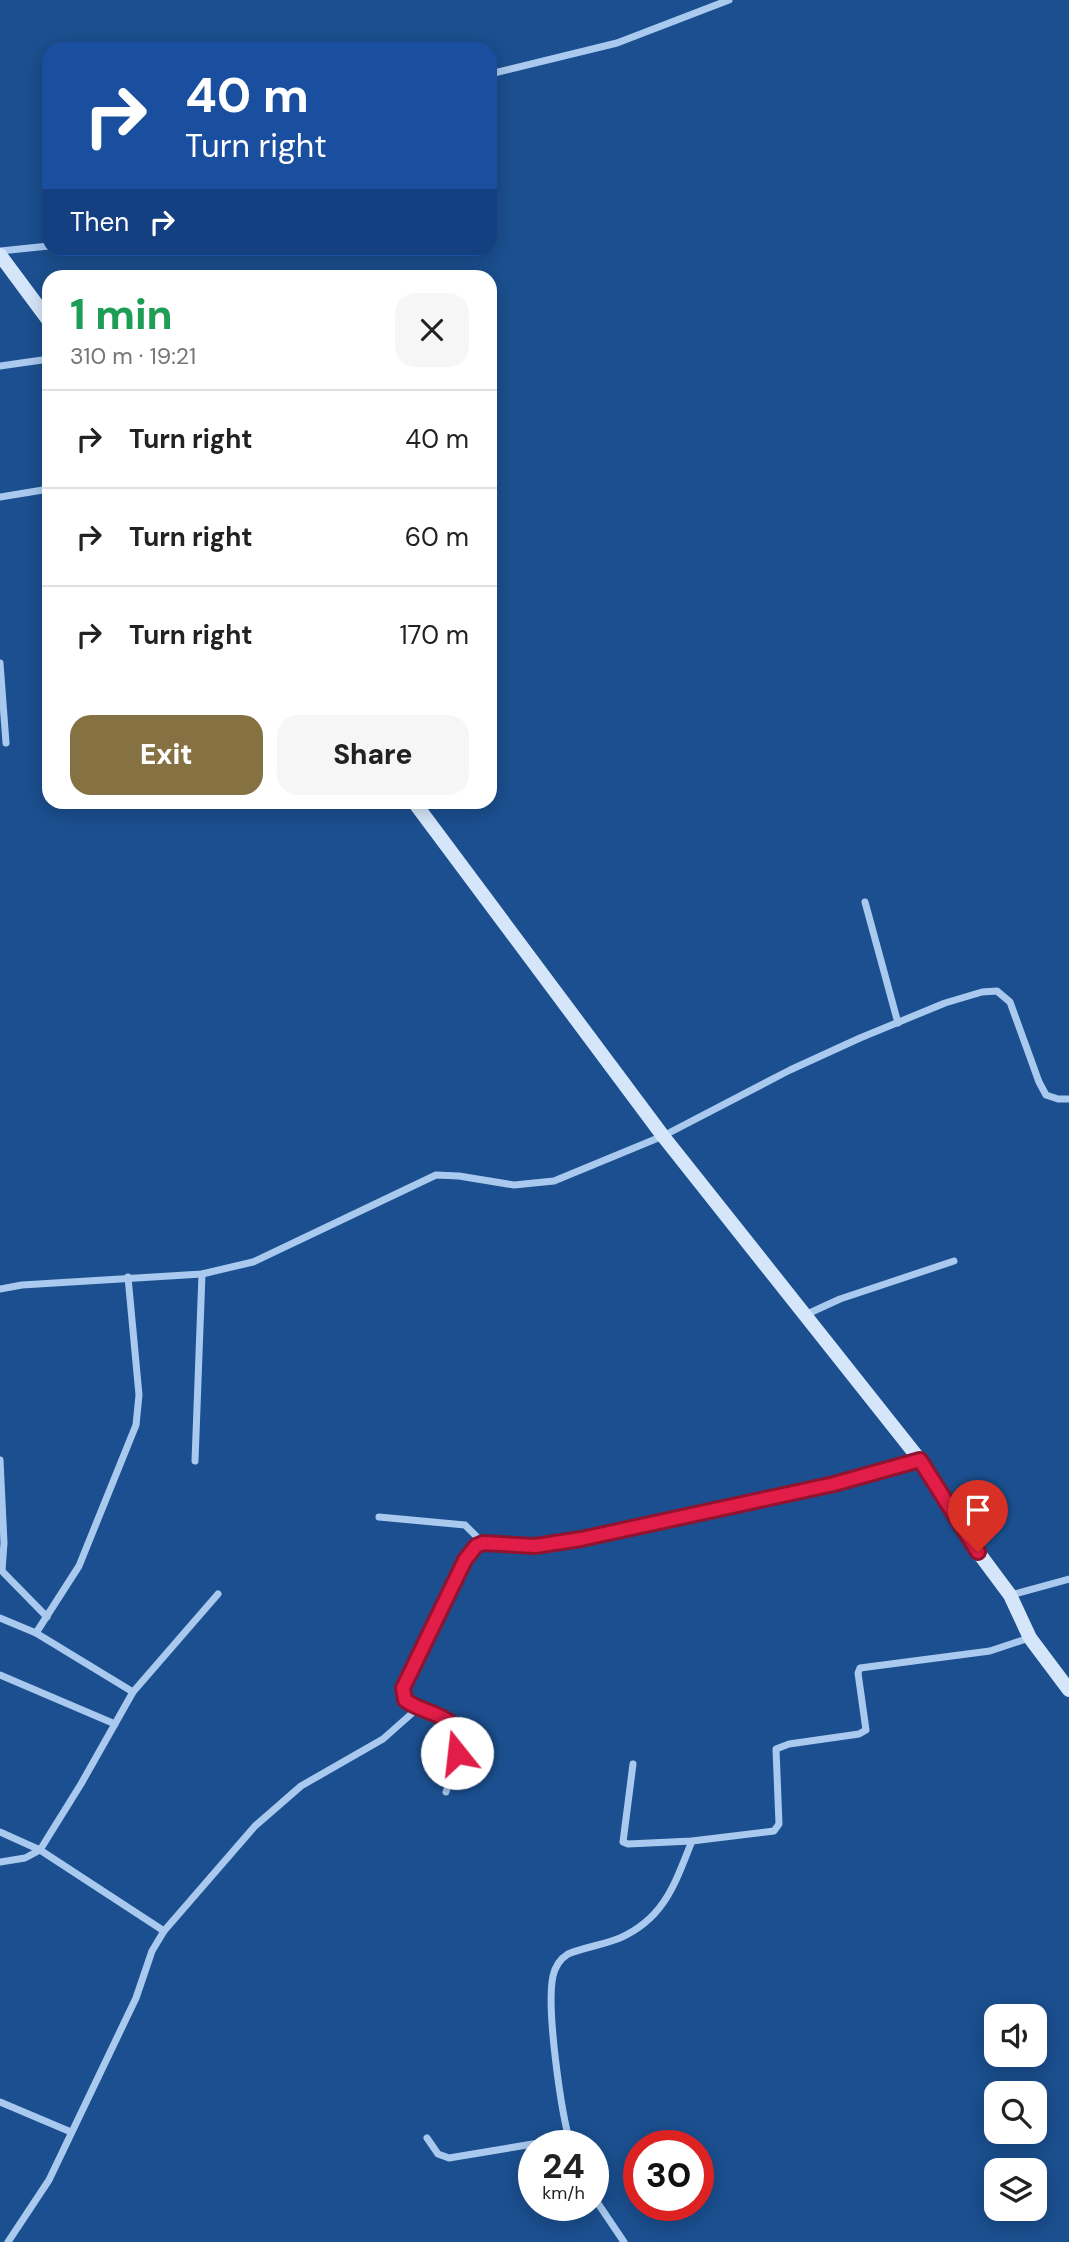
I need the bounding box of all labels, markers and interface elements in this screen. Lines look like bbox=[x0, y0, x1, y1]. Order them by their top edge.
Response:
text: 40 m bbox=[185, 63, 309, 127]
icon: right bbox=[70, 70, 161, 161]
text: Turn right bbox=[185, 125, 327, 167]
icon: right bbox=[143, 203, 181, 241]
text: Then bbox=[70, 205, 129, 239]
text: 1 min bbox=[70, 287, 173, 342]
button: close bbox=[395, 293, 469, 367]
text: 310 m · 19:21 bbox=[70, 341, 196, 371]
icon: right bbox=[70, 420, 108, 458]
text: Turn right bbox=[129, 422, 253, 456]
text: 40 m bbox=[405, 422, 469, 456]
icon: right bbox=[70, 518, 108, 556]
text: Turn right bbox=[129, 520, 253, 554]
text: 60 m bbox=[405, 520, 469, 554]
icon: right bbox=[70, 616, 108, 654]
text: Turn right bbox=[129, 618, 253, 652]
text: 170 m bbox=[400, 618, 469, 652]
button: Exit bbox=[70, 715, 263, 795]
button: Share bbox=[277, 715, 469, 795]
pin bbox=[948, 1480, 1008, 1552]
icon: arrive bbox=[959, 1491, 997, 1529]
position arrow bbox=[420, 1716, 494, 1790]
map controls bbox=[984, 2004, 1047, 2221]
button: sound bbox=[984, 2004, 1047, 2067]
button: search bbox=[984, 2081, 1047, 2144]
speed limit sign: 30 bbox=[623, 2130, 714, 2221]
text: 24 bbox=[542, 2143, 585, 2189]
button: layers bbox=[984, 2158, 1047, 2221]
text: km/h bbox=[542, 2181, 585, 2205]

